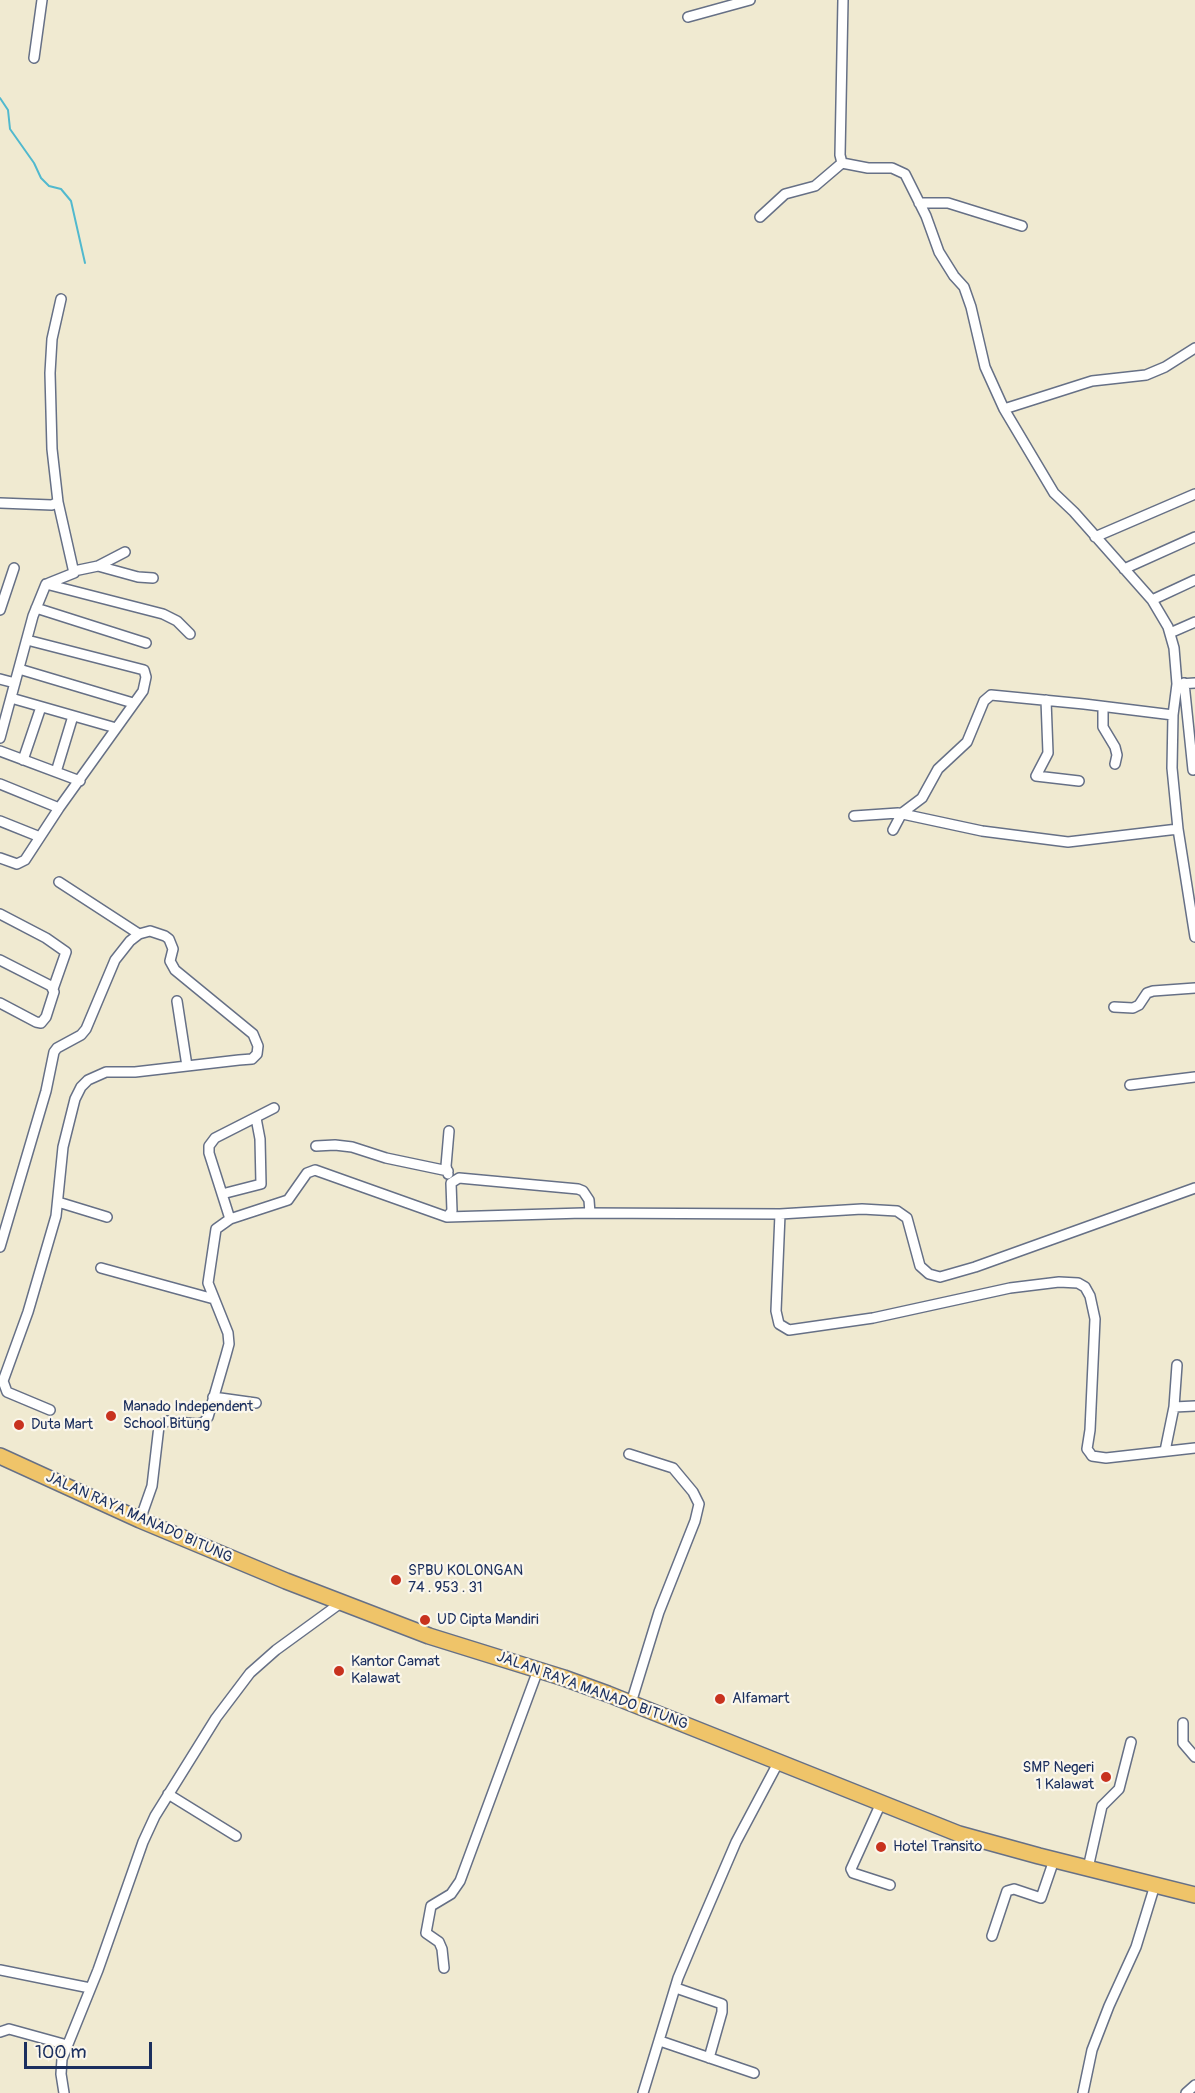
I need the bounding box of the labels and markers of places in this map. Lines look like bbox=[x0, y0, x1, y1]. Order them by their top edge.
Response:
place label: Manado Independent School Bitung bbox=[123, 1398, 253, 1433]
marker: Manado Independent School Bitung bbox=[104, 1409, 118, 1423]
place label: Duta Mart bbox=[31, 1416, 93, 1434]
marker: Duta Mart bbox=[12, 1418, 26, 1432]
place label: SPBU KOLONGAN 74 . 953 . 31 bbox=[408, 1562, 523, 1597]
marker: SPBU KOLONGAN 74 . 953 . 31 bbox=[389, 1573, 403, 1587]
place label: UD Cipta Mandiri bbox=[437, 1611, 539, 1629]
marker: UD Cipta Mandiri bbox=[418, 1613, 432, 1627]
place label: Kantor Camat Kalawat bbox=[351, 1653, 440, 1688]
marker: Kantor Camat Kalawat bbox=[332, 1664, 346, 1678]
place label: Alfamart bbox=[732, 1690, 789, 1708]
marker: Alfamart bbox=[713, 1692, 727, 1706]
place label: SMP Negeri 1 Kalawat bbox=[1022, 1759, 1094, 1794]
marker: SMP Negeri 1 Kalawat bbox=[1099, 1770, 1113, 1784]
place label: Hotel Transito bbox=[893, 1838, 982, 1856]
marker: Hotel Transito bbox=[874, 1840, 888, 1854]

